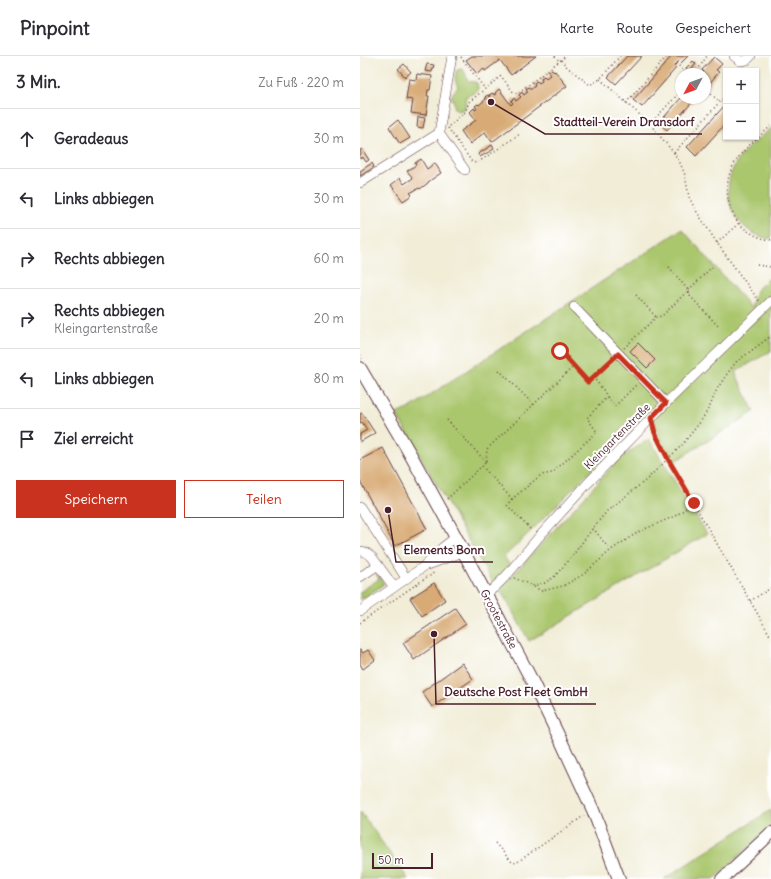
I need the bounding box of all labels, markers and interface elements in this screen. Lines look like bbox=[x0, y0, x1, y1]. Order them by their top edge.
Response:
text: Pinpoint bbox=[20, 16, 90, 40]
text: Karte bbox=[560, 19, 594, 37]
text: Route bbox=[616, 19, 653, 37]
text: Gespeichert bbox=[675, 19, 751, 37]
north arrow bbox=[675, 68, 711, 104]
map controls bbox=[723, 68, 759, 140]
button: + bbox=[723, 68, 759, 104]
text: 3 Min. bbox=[16, 71, 61, 93]
text: Zu Fuß · 220 m bbox=[258, 74, 344, 91]
button: − bbox=[723, 104, 759, 140]
callout: Stadtteil-Verein Dransdorf bbox=[545, 110, 702, 134]
text: Stadtteil-Verein Dransdorf bbox=[553, 114, 696, 129]
icon: ahead bbox=[16, 128, 38, 150]
text: Geradeaus bbox=[54, 129, 128, 148]
text: 30 m bbox=[314, 130, 344, 147]
icon: left bbox=[16, 188, 38, 210]
text: Links abbiegen bbox=[54, 189, 154, 208]
text: 30 m bbox=[314, 190, 344, 207]
icon: right bbox=[16, 248, 38, 270]
text: Rechts abbiegen bbox=[54, 249, 165, 268]
text: 60 m bbox=[313, 250, 344, 267]
text: Rechts abbiegen bbox=[54, 301, 165, 320]
icon: right bbox=[16, 308, 38, 330]
text: 20 m bbox=[314, 310, 344, 327]
text: Kleingartenstraße bbox=[54, 320, 158, 337]
route start bbox=[551, 342, 569, 360]
icon: left bbox=[16, 368, 38, 390]
text: Links abbiegen bbox=[54, 369, 154, 388]
text: 80 m bbox=[313, 370, 344, 387]
street label: Kleingartenstraße bbox=[581, 400, 653, 472]
icon: arrive bbox=[16, 428, 38, 450]
text: Ziel erreicht bbox=[54, 429, 133, 448]
button: Speichern bbox=[16, 480, 176, 518]
button: Teilen bbox=[184, 480, 344, 518]
route end bbox=[685, 494, 703, 512]
callout: Elements Bonn bbox=[396, 538, 493, 562]
text: Elements Bonn bbox=[404, 542, 485, 557]
street label: Grootestraße bbox=[477, 587, 521, 651]
callout: Deutsche Post Fleet GmbH bbox=[436, 680, 596, 704]
text: Deutsche Post Fleet GmbH bbox=[444, 684, 588, 699]
scale bar bbox=[372, 851, 433, 870]
text: 50 m bbox=[378, 853, 404, 867]

